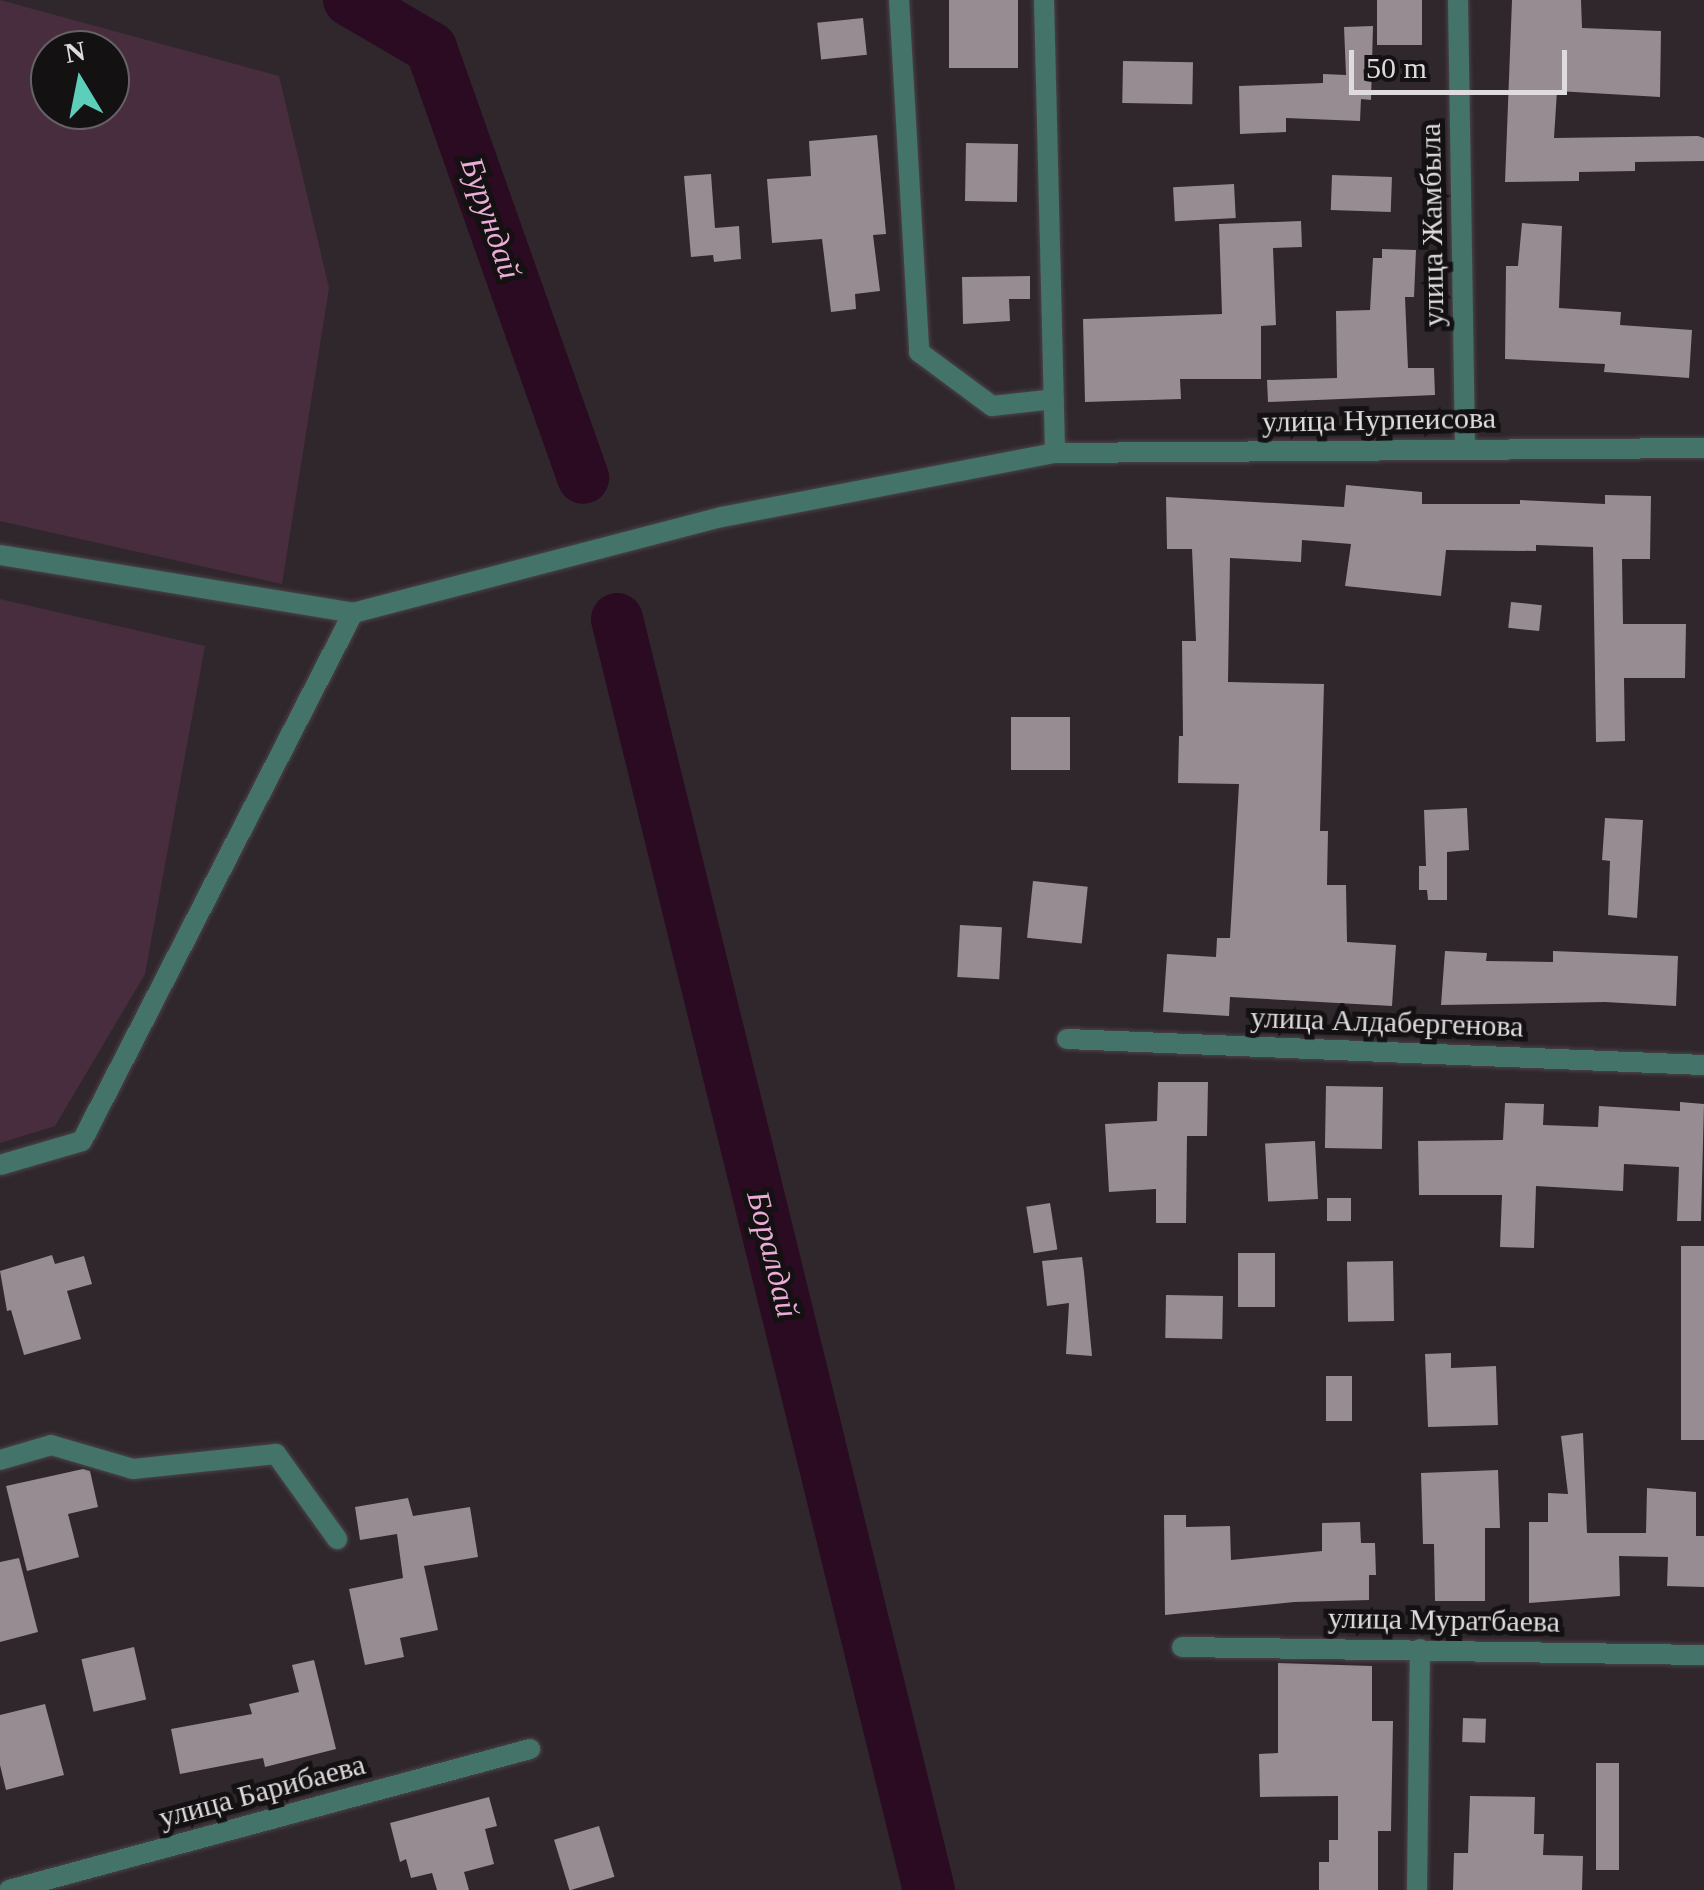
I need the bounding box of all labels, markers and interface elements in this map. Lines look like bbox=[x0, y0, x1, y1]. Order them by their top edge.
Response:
north arrow bbox=[30, 30, 130, 130]
scale bar bbox=[1354, 30, 1572, 92]
text: N bbox=[62, 35, 88, 69]
text: 50 m bbox=[1366, 51, 1427, 84]
street label: улица Жамбыла bbox=[1412, 123, 1452, 327]
water label: Бурундай bbox=[452, 152, 530, 284]
street label: улица Нурпеисова bbox=[1262, 400, 1496, 440]
street label: улица Алдабергенова bbox=[1250, 999, 1524, 1045]
water label: Боралдай bbox=[739, 1187, 807, 1321]
street label: улица Муратбаева bbox=[1328, 1600, 1560, 1640]
street label: улица Барибаева bbox=[155, 1746, 369, 1836]

